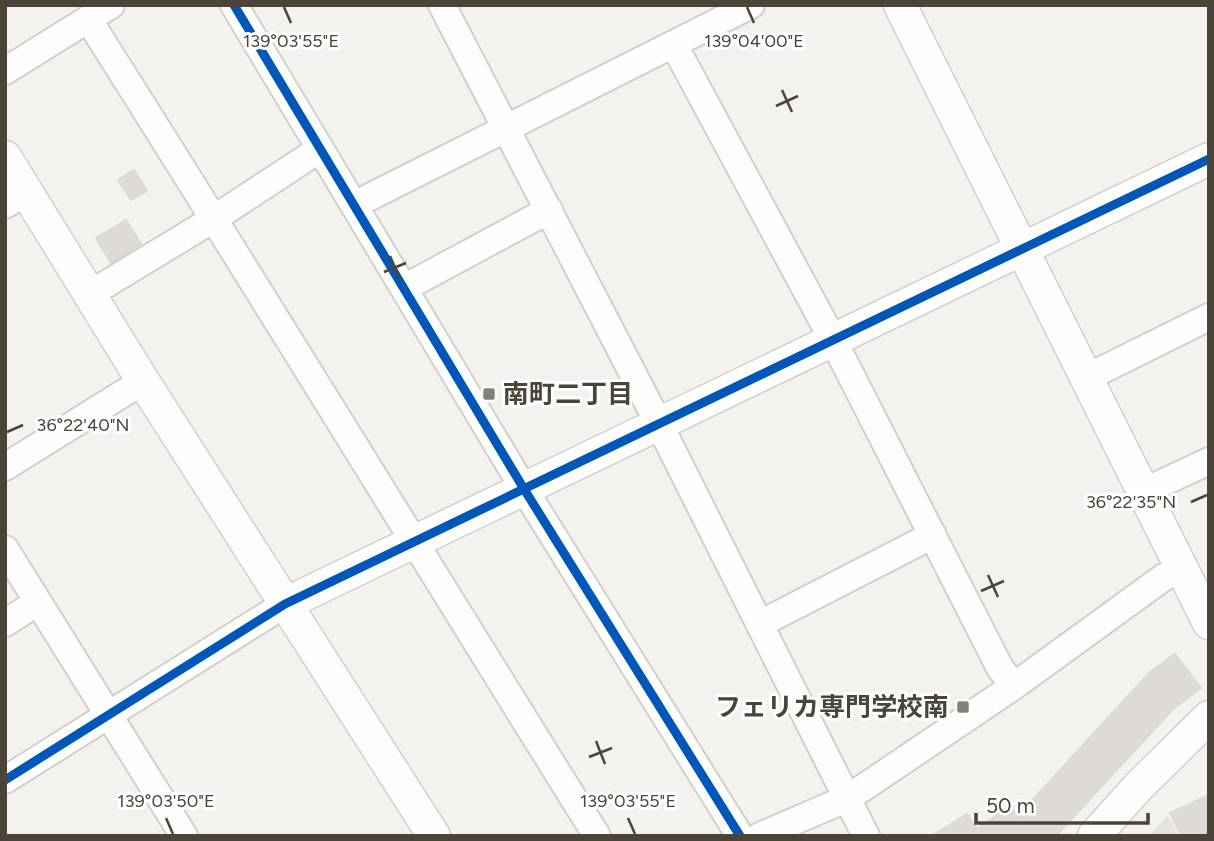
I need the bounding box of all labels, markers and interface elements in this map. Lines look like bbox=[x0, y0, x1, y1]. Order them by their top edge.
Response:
text: 139°03'55"E bbox=[243, 30, 339, 52]
text: 139°04'00"E bbox=[704, 30, 804, 52]
place label: 南町二丁目 bbox=[503, 378, 633, 410]
marker: 南町二丁目 bbox=[481, 386, 497, 402]
text: 36°22'40"N bbox=[37, 414, 129, 436]
text: 36°22'35"N bbox=[1086, 491, 1176, 513]
place label: フェリカ専門学校南 bbox=[715, 691, 949, 723]
marker: フェリカ専門学校南 bbox=[955, 699, 971, 715]
scale bar bbox=[976, 782, 1148, 826]
text: 139°03'50"E bbox=[117, 790, 215, 812]
text: 139°03'55"E bbox=[580, 790, 676, 812]
text: 50 m bbox=[986, 793, 1035, 818]

